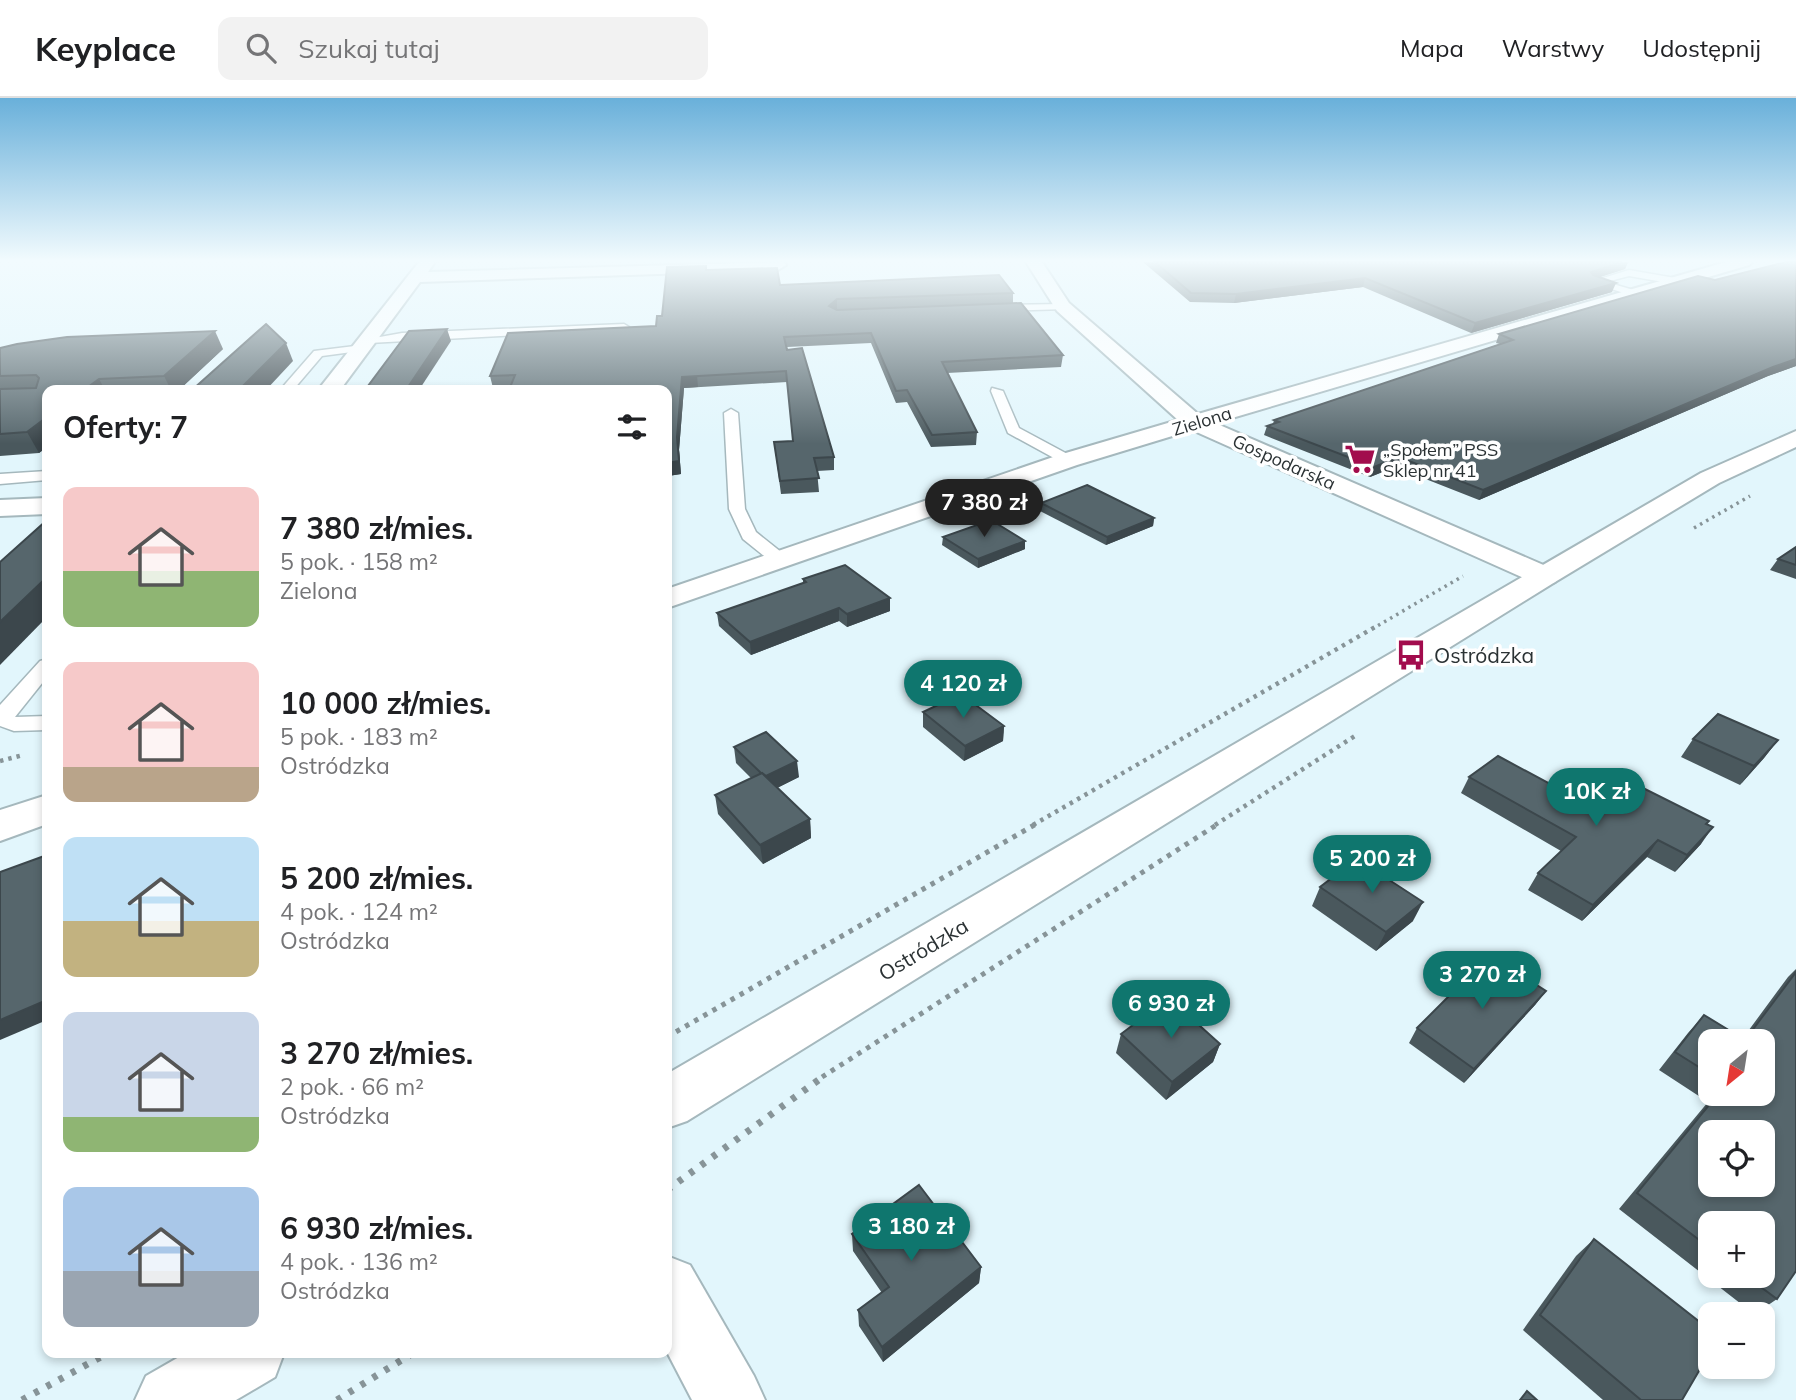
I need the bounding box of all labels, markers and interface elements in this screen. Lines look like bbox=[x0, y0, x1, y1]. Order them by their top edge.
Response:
search box bbox=[218, 17, 708, 80]
text: Keyplace bbox=[35, 28, 176, 69]
icon: search bbox=[242, 29, 280, 67]
text: Szukaj tutaj bbox=[298, 32, 440, 65]
text: Mapa bbox=[1400, 33, 1464, 63]
text: Warstwy bbox=[1502, 33, 1604, 63]
text: Udostępnij bbox=[1642, 33, 1761, 63]
street label: Zielona bbox=[1170, 401, 1234, 441]
text: Oferty: 7 bbox=[63, 408, 188, 446]
icon: filters bbox=[613, 408, 651, 446]
street label: Gospodarska bbox=[1229, 429, 1339, 495]
place label: „Społem” PSS Sklep nr 41 bbox=[1383, 438, 1498, 482]
supermarket icon: „Społem” PSS Sklep nr 41 bbox=[1343, 442, 1377, 476]
pin: 7 380 zł bbox=[912, 480, 1056, 539]
text: 7 380 zł bbox=[941, 487, 1027, 516]
text: 7 380 zł/mies. bbox=[280, 509, 473, 547]
icon: home bbox=[119, 515, 203, 599]
text: 5 pok. · 158 m² bbox=[280, 547, 438, 576]
text: Zielona bbox=[280, 576, 358, 605]
bus stop icon: Ostródzka bbox=[1394, 638, 1428, 672]
place label: Ostródzka bbox=[1434, 642, 1534, 668]
pin: 4 120 zł bbox=[891, 660, 1035, 720]
text: 4 120 zł bbox=[920, 668, 1006, 697]
text: 10 000 zł/mies. bbox=[280, 684, 491, 722]
icon: home bbox=[119, 690, 203, 774]
text: 5 pok. · 183 m² bbox=[280, 722, 438, 751]
text: Ostródzka bbox=[280, 751, 390, 780]
pin: 10K zł bbox=[1539, 768, 1653, 828]
text: 10K zł bbox=[1562, 776, 1630, 805]
pin: 5 200 zł bbox=[1300, 836, 1444, 895]
text: 5 200 zł bbox=[1329, 843, 1415, 872]
text: 5 200 zł/mies. bbox=[280, 859, 473, 897]
icon: home bbox=[119, 865, 203, 949]
text: 4 pok. · 124 m² bbox=[280, 897, 438, 926]
street label: Ostródzka bbox=[873, 912, 973, 986]
text: Ostródzka bbox=[280, 926, 390, 955]
pin: 3 270 zł bbox=[1410, 951, 1554, 1011]
text: 3 270 zł bbox=[1439, 959, 1525, 988]
pin: 6 930 zł bbox=[1099, 981, 1243, 1040]
text: 6 930 zł bbox=[1128, 988, 1214, 1017]
north arrow bbox=[1698, 1029, 1774, 1106]
map controls bbox=[1698, 1029, 1775, 1379]
text: 3 270 zł/mies. bbox=[280, 1034, 473, 1072]
icon: home bbox=[119, 1040, 203, 1124]
text: 2 pok. · 66 m² bbox=[280, 1072, 424, 1101]
text: Ostródzka bbox=[280, 1101, 390, 1130]
button: locate bbox=[1698, 1120, 1775, 1197]
pin: 3 180 zł bbox=[839, 1204, 983, 1263]
text: 6 930 zł/mies. bbox=[280, 1209, 473, 1247]
text: 3 180 zł bbox=[868, 1211, 954, 1240]
button: + bbox=[1698, 1211, 1775, 1288]
icon: home bbox=[119, 1215, 203, 1299]
text: 4 pok. · 136 m² bbox=[280, 1247, 438, 1276]
text: Ostródzka bbox=[280, 1276, 390, 1305]
button: − bbox=[1698, 1302, 1775, 1379]

